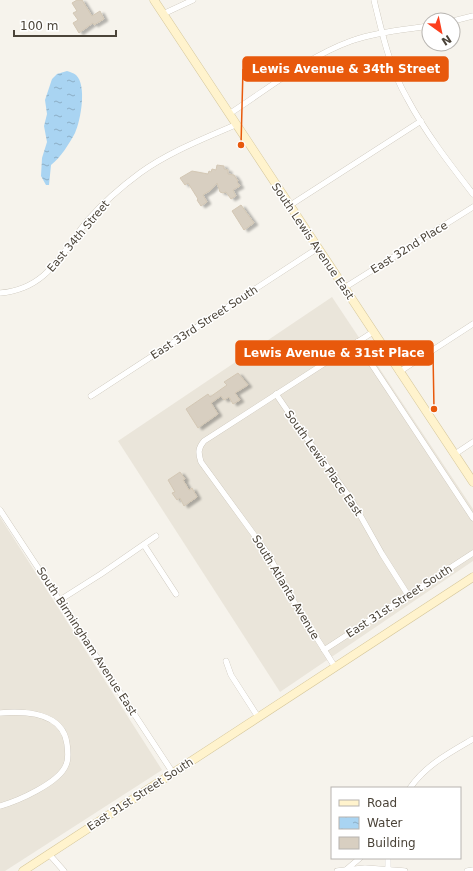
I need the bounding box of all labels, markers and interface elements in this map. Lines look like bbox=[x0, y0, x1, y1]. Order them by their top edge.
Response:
scale bar bbox=[14, 12, 116, 38]
north arrow bbox=[421, 12, 461, 52]
text: 100 m bbox=[20, 19, 58, 33]
text: N bbox=[439, 32, 454, 48]
callout: Lewis Avenue & 34th Street bbox=[243, 57, 448, 81]
text: Lewis Avenue & 34th Street bbox=[252, 62, 441, 76]
street label: South Lewis Avenue East bbox=[269, 181, 357, 302]
street label: East 34th Street bbox=[45, 197, 113, 275]
street label: East 32nd Place bbox=[369, 218, 450, 276]
street label: East 33rd Street South bbox=[148, 283, 260, 362]
callout: Lewis Avenue & 31st Place bbox=[236, 341, 433, 365]
text: Lewis Avenue & 31st Place bbox=[243, 346, 425, 360]
street label: South Lewis Place East bbox=[282, 408, 365, 519]
street label: South Atlanta Avenue bbox=[249, 533, 322, 642]
street label: East 31st Street South bbox=[344, 562, 455, 641]
street label: South Birmingham Avenue East bbox=[34, 565, 140, 718]
street label: East 31st Street South bbox=[85, 755, 196, 834]
legend bbox=[331, 787, 461, 859]
text: Road bbox=[367, 796, 397, 810]
text: Water bbox=[367, 816, 403, 830]
text: Building bbox=[367, 836, 416, 850]

